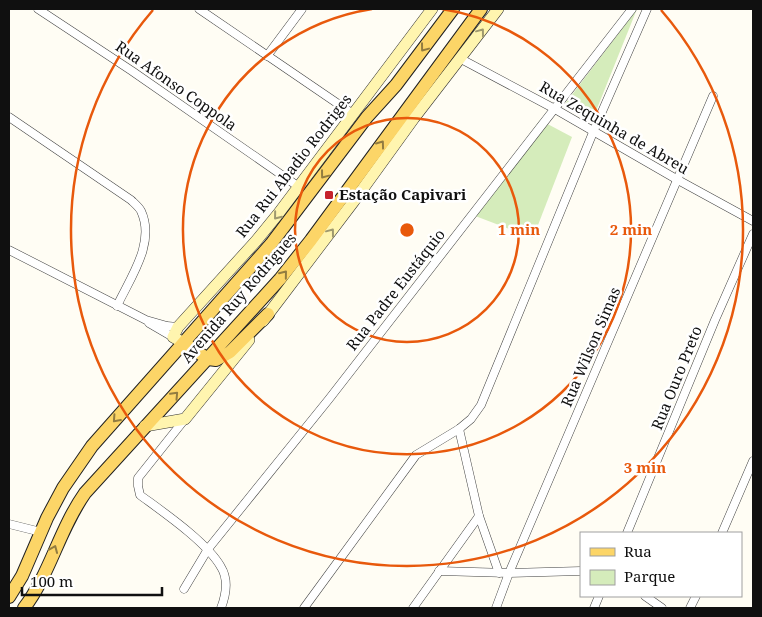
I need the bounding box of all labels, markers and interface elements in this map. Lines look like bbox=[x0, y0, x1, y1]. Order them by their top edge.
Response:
one-way arrow bbox=[475, 28, 484, 38]
street label: Rua Afonso Coppola bbox=[112, 36, 241, 135]
one-way arrow bbox=[421, 42, 430, 52]
street label: Rua Zequinha de Abreu bbox=[536, 76, 693, 178]
street label: Rua Rui Abadio Rodriges bbox=[231, 89, 356, 241]
one-way arrow bbox=[375, 140, 384, 150]
one-way arrow bbox=[321, 170, 330, 179]
place label: Estação Capivari bbox=[339, 184, 467, 204]
marker: Estação Capivari bbox=[323, 189, 335, 201]
one-way arrow bbox=[274, 210, 283, 219]
text: 1 min bbox=[498, 219, 540, 239]
text: 2 min bbox=[610, 219, 652, 239]
centre of rings bbox=[398, 221, 416, 239]
street label: Rua Padre Eustáquio bbox=[341, 225, 449, 354]
street label: Avenida Ruy Rodrigues bbox=[176, 228, 300, 367]
one-way arrow bbox=[325, 228, 334, 238]
one-way arrow bbox=[278, 271, 286, 280]
street label: Rua Wilson Simas bbox=[556, 283, 624, 410]
street label: Rua Ouro Preto bbox=[646, 323, 706, 432]
one-way arrow bbox=[169, 392, 178, 401]
one-way arrow bbox=[113, 413, 122, 422]
text: 3 min bbox=[624, 457, 666, 477]
legend bbox=[580, 532, 742, 597]
text: Rua bbox=[624, 541, 652, 561]
one-way arrow bbox=[48, 545, 59, 554]
scale bar bbox=[22, 564, 162, 596]
text: Parque bbox=[624, 566, 675, 586]
text: 100 m bbox=[30, 571, 73, 591]

